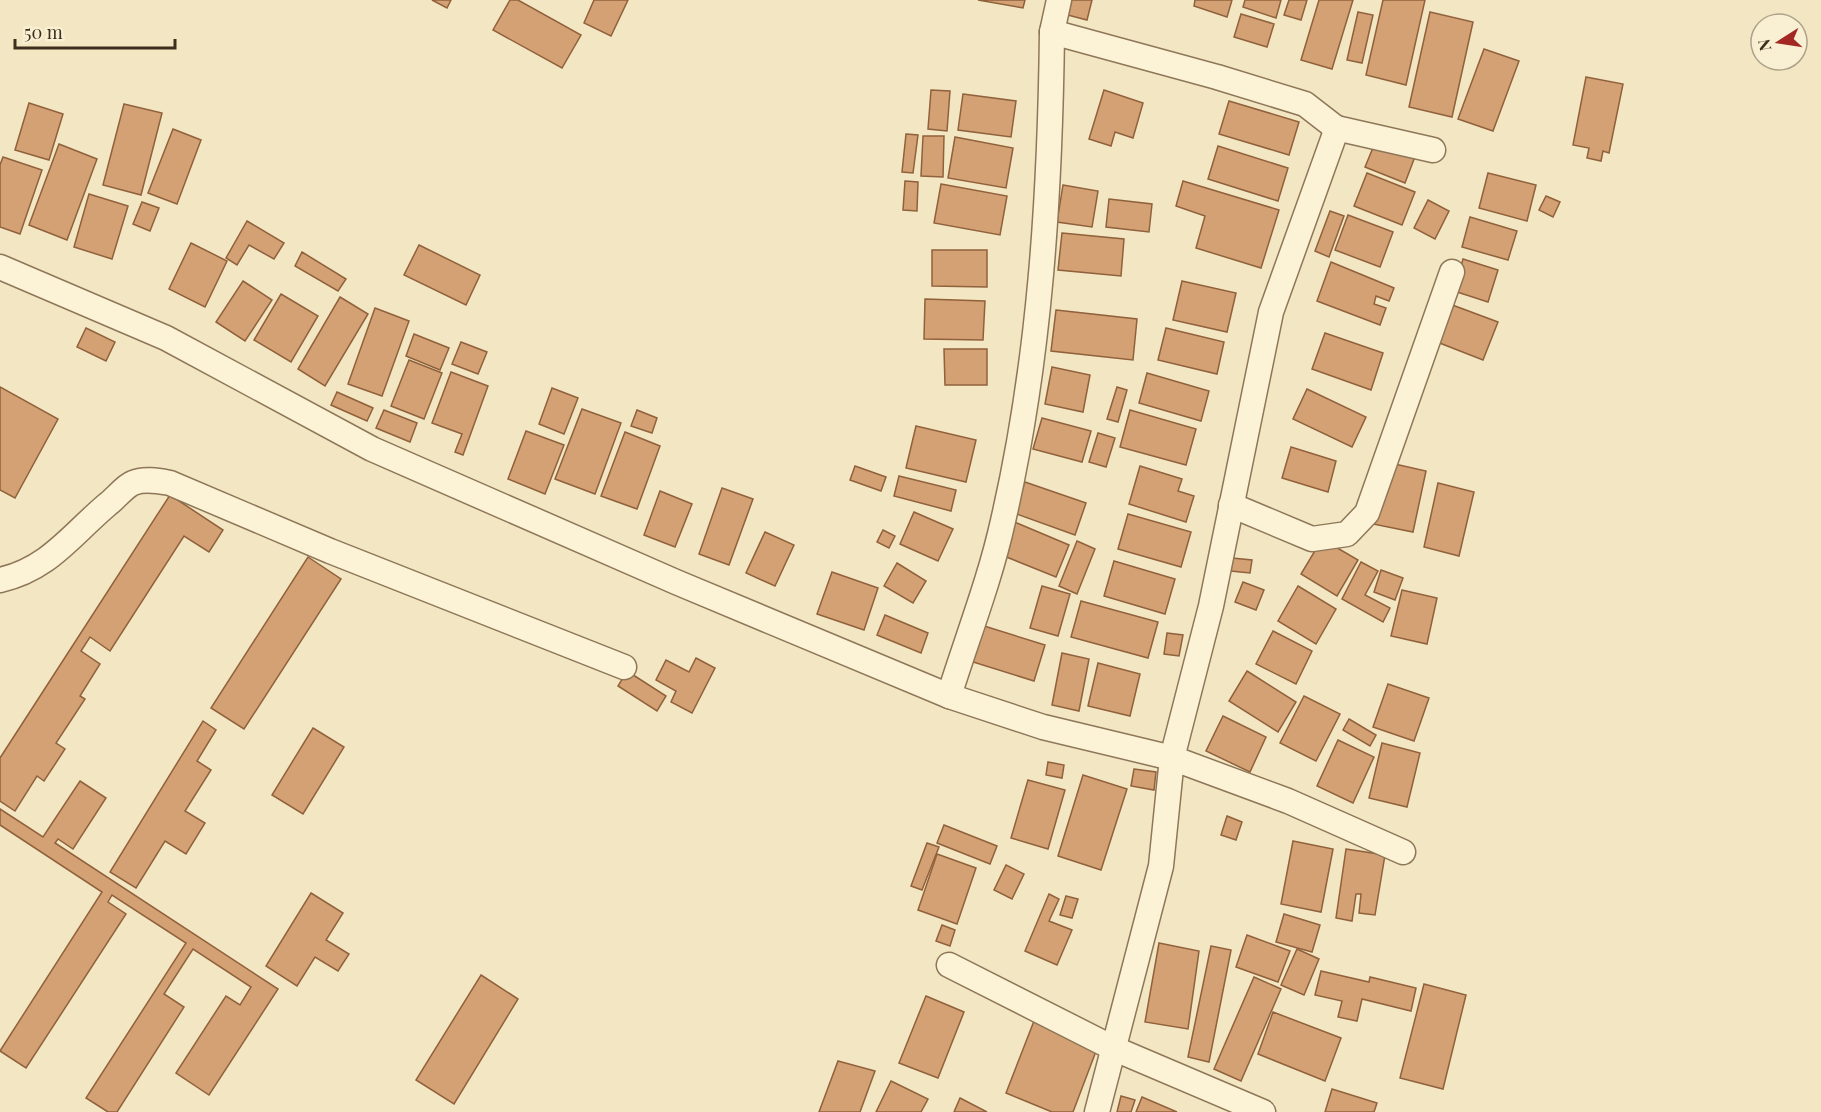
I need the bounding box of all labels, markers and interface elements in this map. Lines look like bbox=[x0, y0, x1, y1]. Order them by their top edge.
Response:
scale bar bbox=[15, 12, 176, 50]
north arrow bbox=[1749, 12, 1809, 72]
text: 50 m bbox=[24, 20, 63, 44]
text: N bbox=[1752, 37, 1775, 53]

